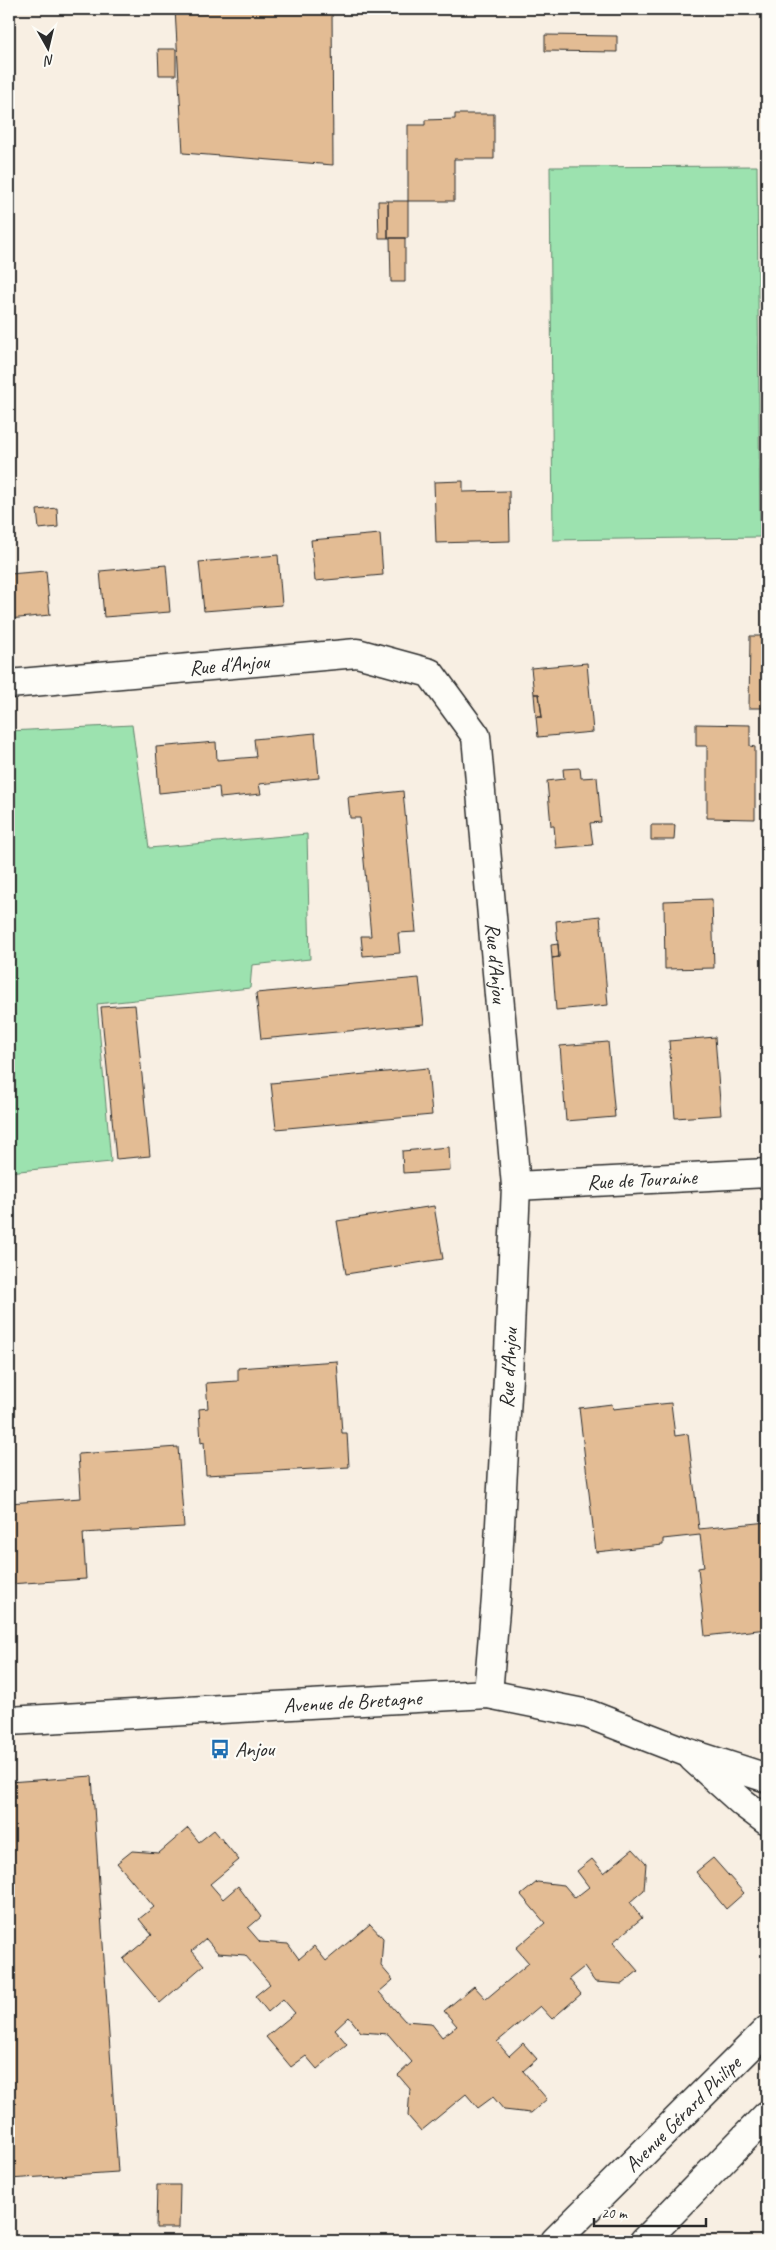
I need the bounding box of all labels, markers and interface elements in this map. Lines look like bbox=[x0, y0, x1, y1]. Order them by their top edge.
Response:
north arrow bbox=[22, 22, 72, 72]
text: N bbox=[42, 51, 55, 70]
street label: Rue d'Anjou bbox=[188, 648, 272, 681]
street label: Rue d'Anjou bbox=[480, 922, 513, 1005]
street label: Rue de Touraine bbox=[586, 1164, 699, 1195]
street label: Rue d'Anjou bbox=[493, 1326, 523, 1409]
street label: Avenue de Bretagne bbox=[283, 1685, 424, 1719]
place label: Anjou bbox=[235, 1736, 275, 1762]
bus stop icon: Anjou bbox=[209, 1738, 231, 1760]
street label: Avenue Gérard Philipe bbox=[619, 2049, 748, 2178]
scale bar bbox=[594, 2195, 706, 2227]
text: 20 m bbox=[601, 2204, 628, 2223]

